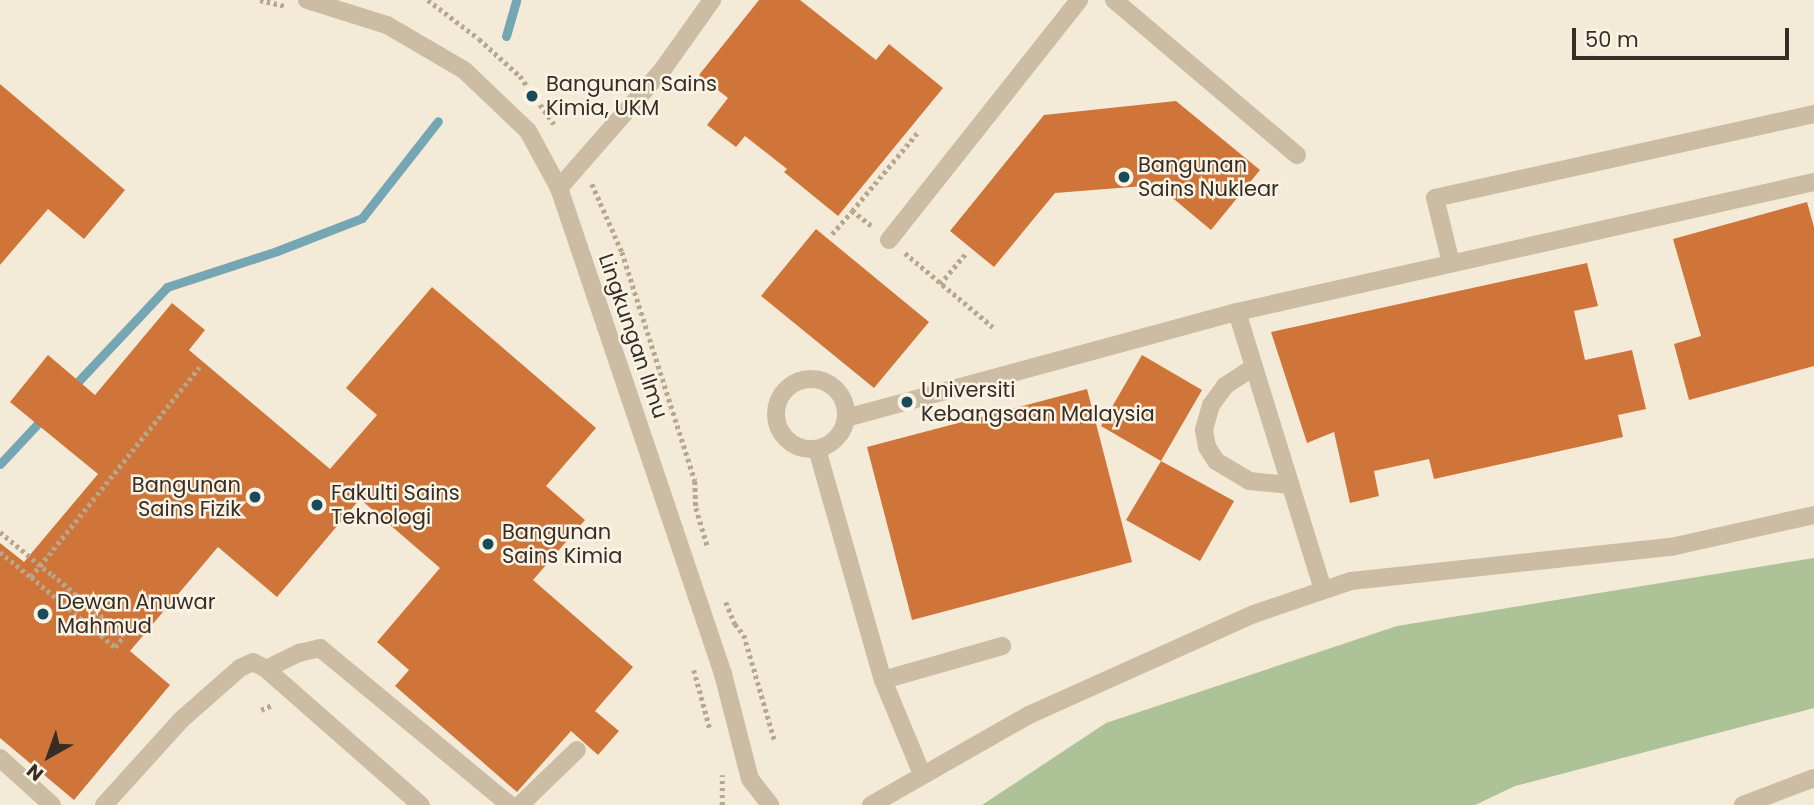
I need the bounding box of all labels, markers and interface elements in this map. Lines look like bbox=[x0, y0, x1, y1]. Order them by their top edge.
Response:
scale bar bbox=[1576, 14, 1793, 58]
text: 50 m bbox=[1585, 25, 1639, 54]
place label: Bangunan Sains Kimia, UKM bbox=[546, 71, 717, 121]
marker: Bangunan Sains Kimia, UKM bbox=[524, 88, 540, 104]
place label: Bangunan Sains Nuklear bbox=[1138, 152, 1279, 202]
marker: Bangunan Sains Nuklear bbox=[1116, 169, 1132, 185]
street label: Lingkungan Ilmu bbox=[593, 250, 673, 422]
place label: Universiti Kebangsaan Malaysia bbox=[921, 377, 1155, 427]
marker: Universiti Kebangsaan Malaysia bbox=[899, 394, 915, 410]
place label: Bangunan Sains Fizik bbox=[132, 472, 241, 522]
place label: Fakulti Sains Teknologi bbox=[331, 480, 460, 530]
marker: Bangunan Sains Fizik bbox=[247, 489, 263, 505]
marker: Fakulti Sains Teknologi bbox=[309, 497, 325, 513]
place label: Bangunan Sains Kimia bbox=[502, 519, 622, 569]
marker: Bangunan Sains Kimia bbox=[480, 536, 496, 552]
place label: Dewan Anuwar Mahmud bbox=[57, 589, 216, 639]
marker: Dewan Anuwar Mahmud bbox=[35, 606, 51, 622]
north arrow bbox=[14, 721, 84, 791]
text: N bbox=[21, 758, 49, 787]

